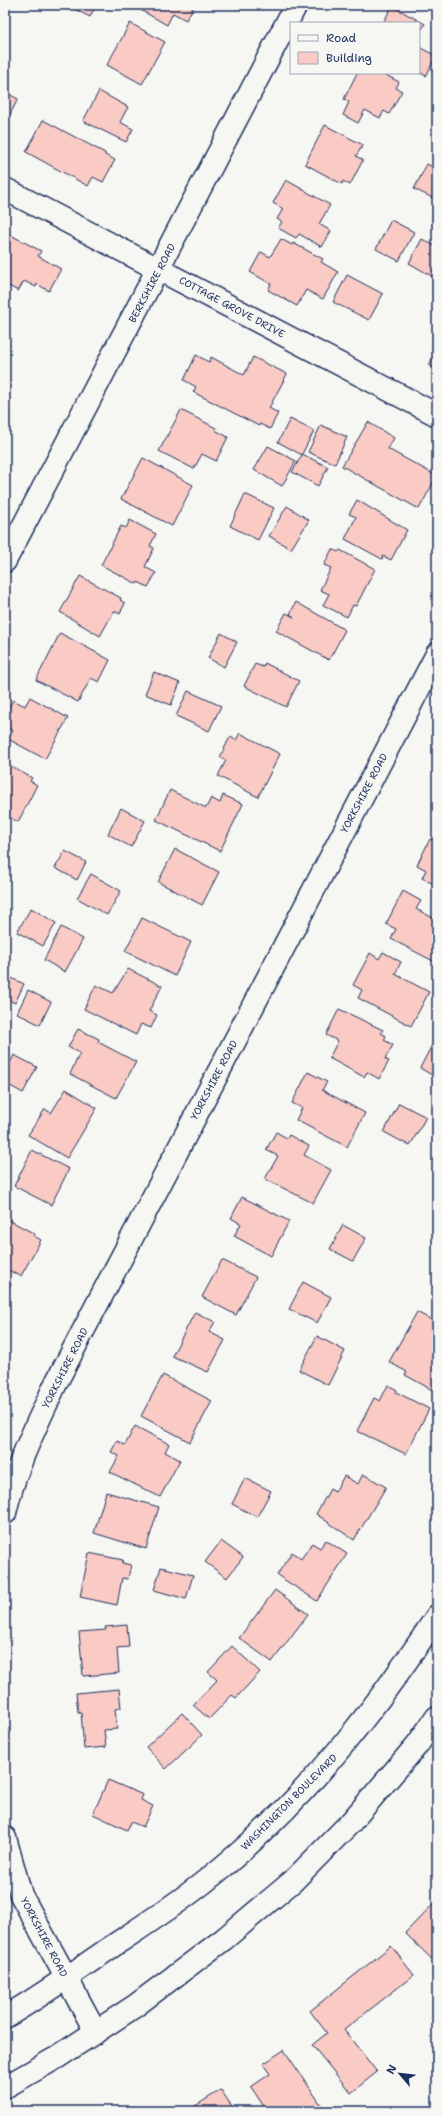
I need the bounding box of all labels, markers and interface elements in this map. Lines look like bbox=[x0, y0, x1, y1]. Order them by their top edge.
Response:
legend bbox=[290, 22, 420, 74]
text: Road bbox=[326, 30, 357, 46]
text: Building bbox=[326, 50, 372, 66]
street label: BERKSHIRE ROAD bbox=[126, 241, 179, 325]
street label: COTTAGE GROVE DRIVE bbox=[177, 274, 287, 340]
street label: YORKSHIRE ROAD bbox=[337, 751, 391, 835]
street label: YORKSHIRE ROAD bbox=[187, 1038, 241, 1122]
street label: YORKSHIRE ROAD bbox=[39, 1325, 91, 1410]
street label: WASHINGTON BOULEVARD bbox=[238, 1751, 340, 1853]
street label: YORKSHIRE ROAD bbox=[17, 1895, 71, 1979]
north arrow bbox=[380, 2054, 420, 2094]
text: N bbox=[383, 2062, 400, 2077]

